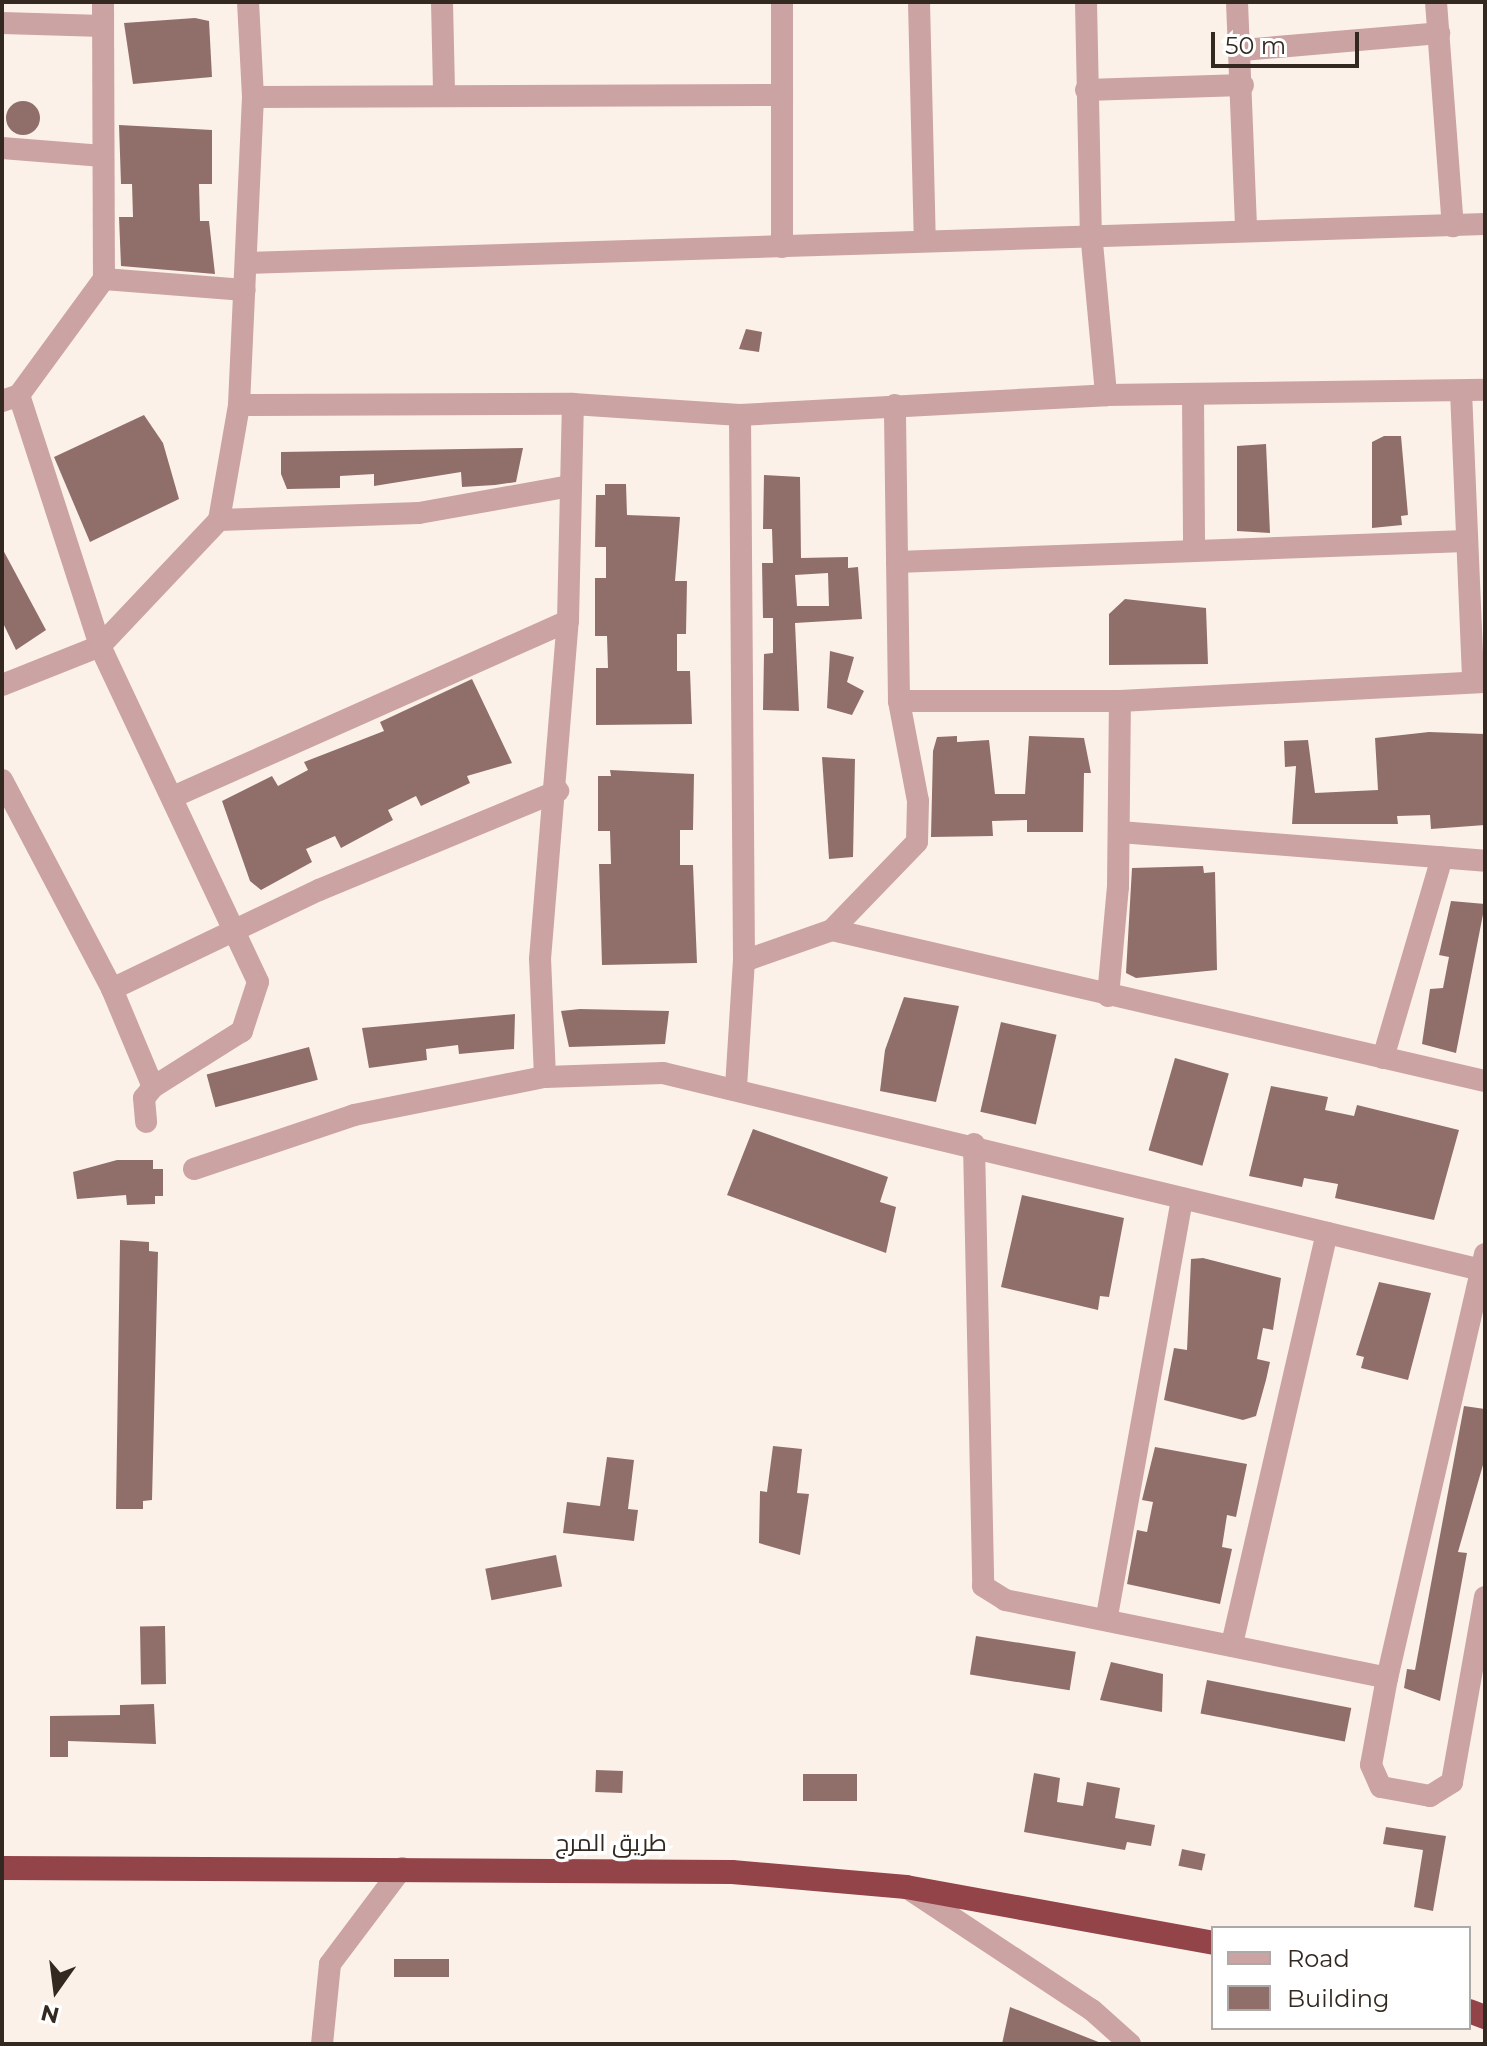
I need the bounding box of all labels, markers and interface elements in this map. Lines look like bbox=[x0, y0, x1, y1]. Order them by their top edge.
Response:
scale bar bbox=[1215, 16, 1363, 66]
text: 50 m bbox=[1225, 31, 1286, 60]
street label: طريق المرج bbox=[555, 1829, 667, 1857]
legend bbox=[1211, 1926, 1471, 2030]
text: Road bbox=[1287, 1944, 1350, 1973]
north arrow bbox=[16, 1950, 96, 2030]
text: Building bbox=[1287, 1984, 1390, 2013]
text: N bbox=[38, 1999, 62, 2029]

